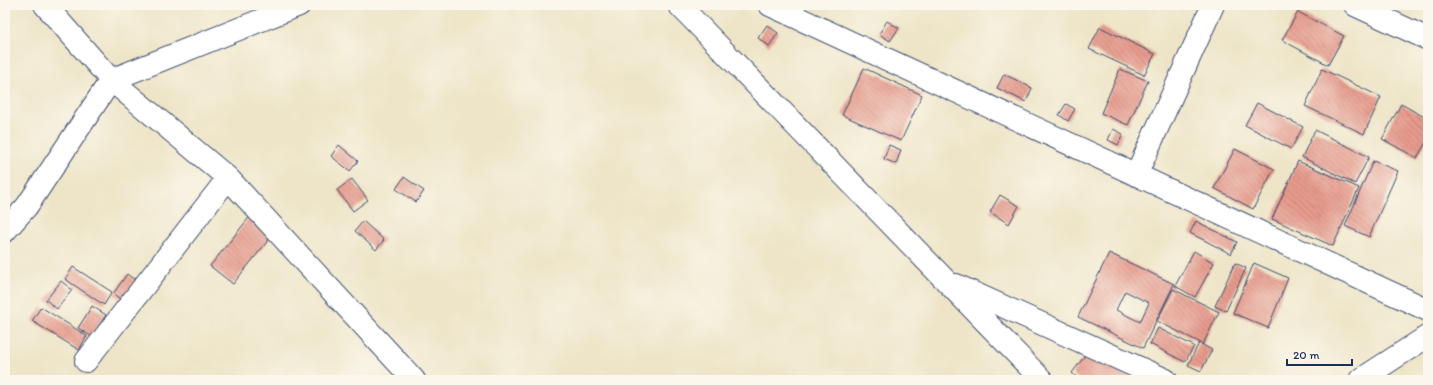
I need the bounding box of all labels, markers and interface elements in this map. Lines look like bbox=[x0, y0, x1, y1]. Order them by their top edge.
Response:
scale bar bbox=[1287, 341, 1352, 367]
text: 20 m bbox=[1293, 348, 1320, 362]

